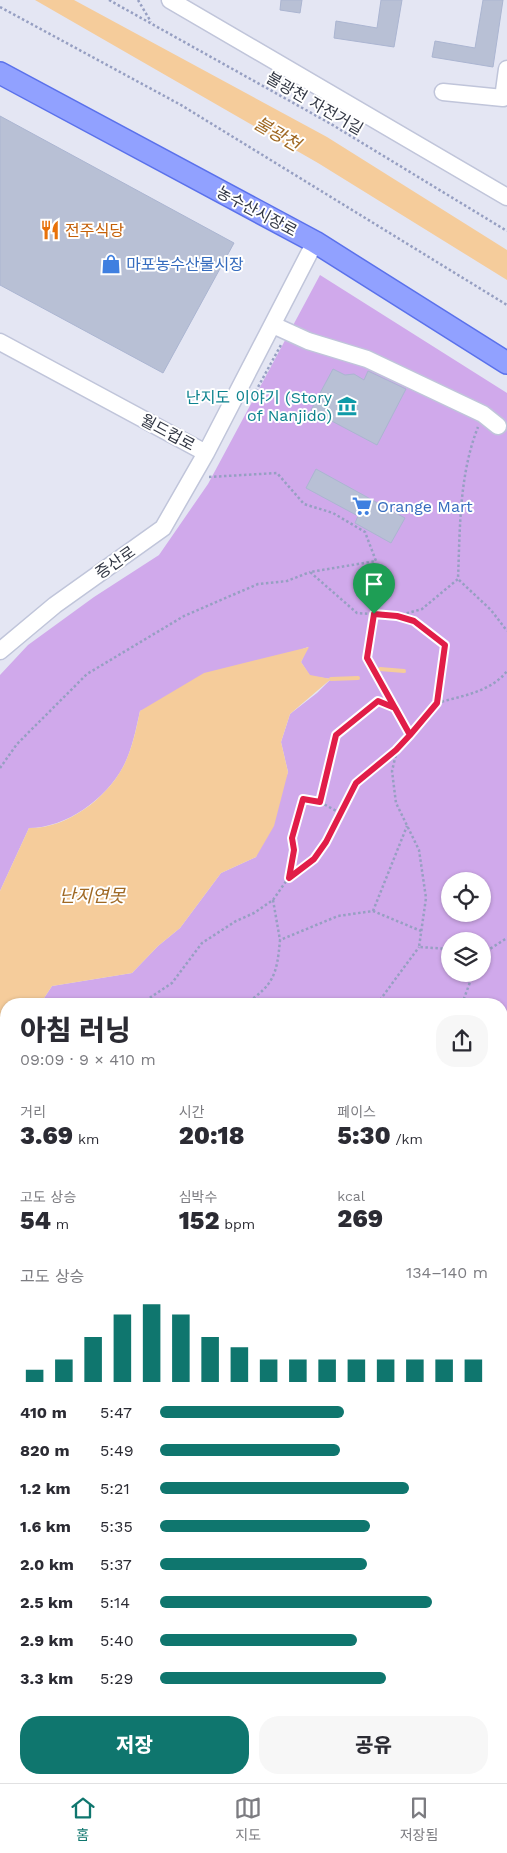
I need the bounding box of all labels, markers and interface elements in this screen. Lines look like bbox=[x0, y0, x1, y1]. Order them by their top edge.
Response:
street label: 불광천 자전거길 bbox=[263, 68, 367, 138]
water label: 불광천 bbox=[250, 112, 304, 156]
street label: 농수산시장로 bbox=[213, 182, 300, 241]
restaurant icon: 전주식당 bbox=[39, 219, 61, 241]
place label: 전주식당 bbox=[65, 221, 124, 240]
shop icon: 마포농수산물시장 bbox=[100, 253, 122, 275]
place label: 마포농수산물시장 bbox=[126, 255, 244, 274]
place label: 난지도 이야기 (Story of Nanjido) bbox=[186, 388, 333, 425]
museum icon: 난지도 이야기 (Story of Nanjido) bbox=[336, 395, 358, 417]
street label: 월드컵로 bbox=[137, 410, 198, 455]
supermarket icon: Orange Mart bbox=[351, 495, 373, 517]
place label: Orange Mart bbox=[377, 497, 473, 516]
street label: 증산로 bbox=[92, 542, 139, 583]
pin bbox=[353, 563, 395, 614]
icon: arrive bbox=[360, 570, 388, 598]
map controls bbox=[441, 872, 491, 982]
button: locate bbox=[441, 872, 491, 922]
water label: 난지연못 bbox=[59, 885, 127, 906]
button: layers bbox=[441, 932, 491, 982]
text: 아침 러닝 bbox=[20, 1014, 131, 1047]
button: share bbox=[436, 1015, 488, 1067]
text: 09:09 · 9 × 410 m bbox=[20, 1050, 156, 1069]
text: 거리 bbox=[20, 1104, 46, 1120]
text: 시간 bbox=[179, 1104, 204, 1120]
text: 페이스 bbox=[337, 1104, 376, 1120]
text: 3.69 bbox=[20, 1121, 73, 1150]
text: 20:18 bbox=[179, 1121, 244, 1150]
text: 5:30 bbox=[337, 1121, 391, 1150]
text: km bbox=[73, 1131, 99, 1147]
text: /km bbox=[391, 1131, 423, 1147]
text: kcal bbox=[337, 1188, 365, 1204]
text: 고도 상승 bbox=[20, 1189, 76, 1205]
text: 심박수 bbox=[179, 1189, 217, 1205]
text: 269 bbox=[337, 1204, 383, 1233]
text: 54 bbox=[20, 1206, 51, 1235]
text: 152 bbox=[179, 1206, 219, 1235]
text: m bbox=[51, 1216, 69, 1232]
text: bpm bbox=[219, 1216, 255, 1232]
text: 134–140 m bbox=[406, 1263, 488, 1282]
text: 고도 상승 bbox=[20, 1267, 84, 1286]
text: 410 m bbox=[20, 1403, 67, 1422]
text: 5:47 bbox=[100, 1403, 132, 1422]
text: 820 m bbox=[20, 1441, 70, 1460]
text: 5:49 bbox=[100, 1441, 134, 1460]
text: 1.2 km bbox=[20, 1479, 71, 1498]
text: 5:21 bbox=[100, 1479, 130, 1498]
text: 1.6 km bbox=[20, 1517, 71, 1536]
text: 5:35 bbox=[100, 1517, 133, 1536]
text: 2.0 km bbox=[20, 1555, 74, 1574]
text: 5:37 bbox=[100, 1555, 132, 1574]
text: 2.5 km bbox=[20, 1593, 73, 1612]
text: 5:14 bbox=[100, 1593, 130, 1612]
text: 2.9 km bbox=[20, 1631, 74, 1650]
text: 5:40 bbox=[100, 1631, 134, 1650]
text: 3.3 km bbox=[20, 1669, 73, 1688]
text: 5:29 bbox=[100, 1669, 133, 1688]
button: 저장 bbox=[20, 1716, 249, 1774]
button: 공유 bbox=[259, 1716, 488, 1774]
tab: 홈 bbox=[69, 1794, 97, 1844]
tab: 지도 bbox=[234, 1794, 262, 1844]
tab: 저장됨 bbox=[400, 1794, 438, 1844]

